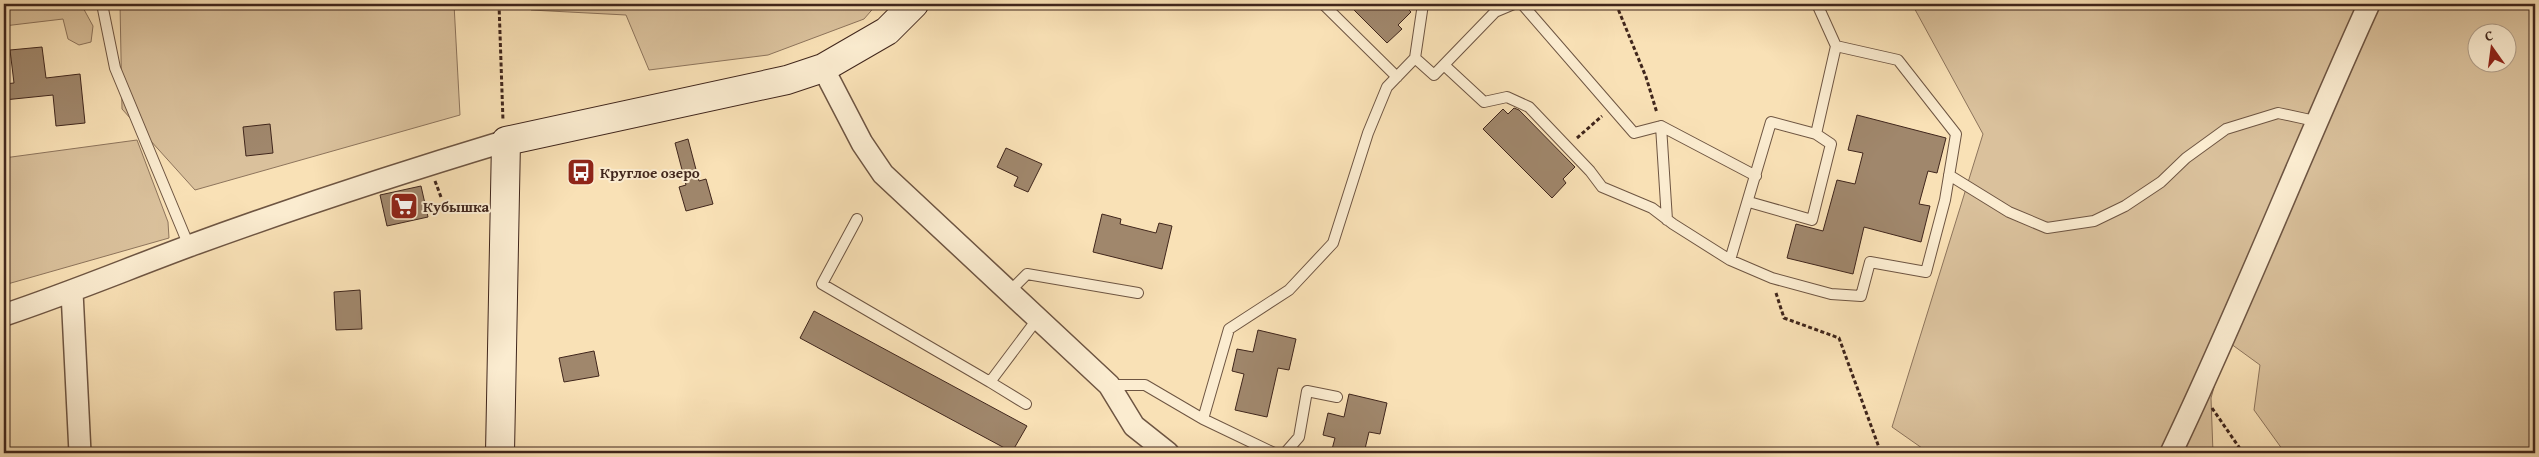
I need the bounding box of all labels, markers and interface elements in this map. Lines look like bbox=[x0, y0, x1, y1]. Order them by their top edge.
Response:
north arrow bbox=[2466, 22, 2516, 72]
text: С bbox=[2483, 25, 2495, 46]
bus stop icon: Круглое озеро bbox=[566, 157, 596, 187]
place label: Круглое озеро bbox=[600, 162, 700, 183]
supermarket icon: Кубышка bbox=[389, 191, 419, 221]
place label: Кубышка bbox=[423, 196, 490, 217]

